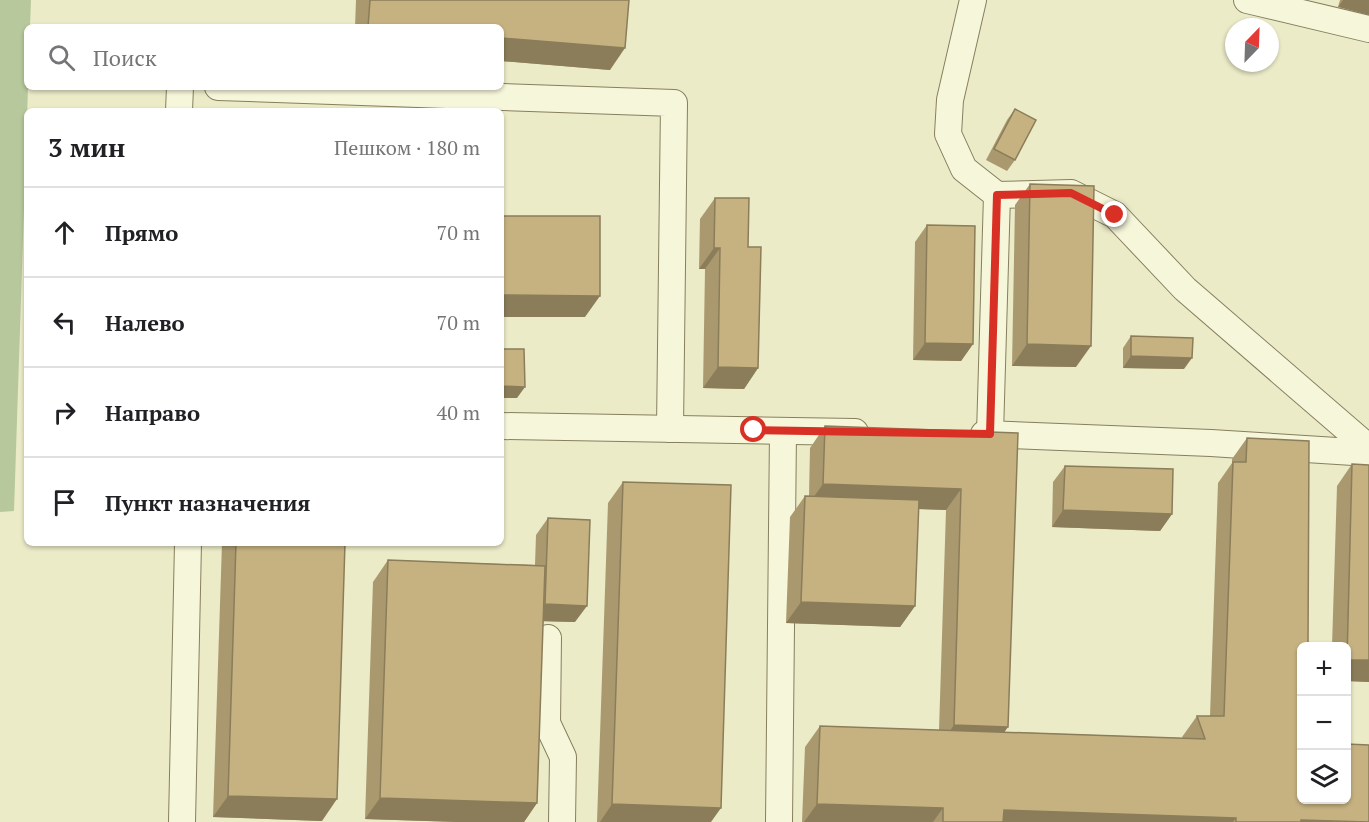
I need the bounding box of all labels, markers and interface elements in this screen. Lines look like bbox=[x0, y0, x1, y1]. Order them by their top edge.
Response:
north arrow bbox=[1225, 18, 1279, 72]
search box bbox=[24, 24, 504, 90]
icon: search bbox=[45, 41, 78, 74]
text: Поиск bbox=[93, 43, 157, 72]
text: 3 мин bbox=[48, 130, 125, 164]
text: Пешком · 180 m bbox=[334, 134, 480, 161]
route end bbox=[1101, 201, 1127, 227]
icon: ahead bbox=[48, 216, 81, 249]
text: Прямо bbox=[105, 218, 178, 247]
text: 70 m bbox=[437, 219, 480, 246]
icon: left bbox=[48, 306, 81, 339]
text: Налево bbox=[105, 308, 185, 337]
text: 70 m bbox=[437, 309, 480, 336]
icon: right bbox=[48, 396, 81, 429]
text: Направо bbox=[105, 398, 200, 427]
text: 40 m bbox=[437, 399, 480, 426]
route start bbox=[740, 416, 766, 442]
icon: arrive bbox=[48, 486, 81, 519]
text: Пункт назначения bbox=[105, 488, 310, 517]
map controls bbox=[1297, 642, 1351, 804]
button: + bbox=[1297, 642, 1351, 696]
button: − bbox=[1297, 696, 1351, 750]
button: layers bbox=[1297, 750, 1351, 804]

